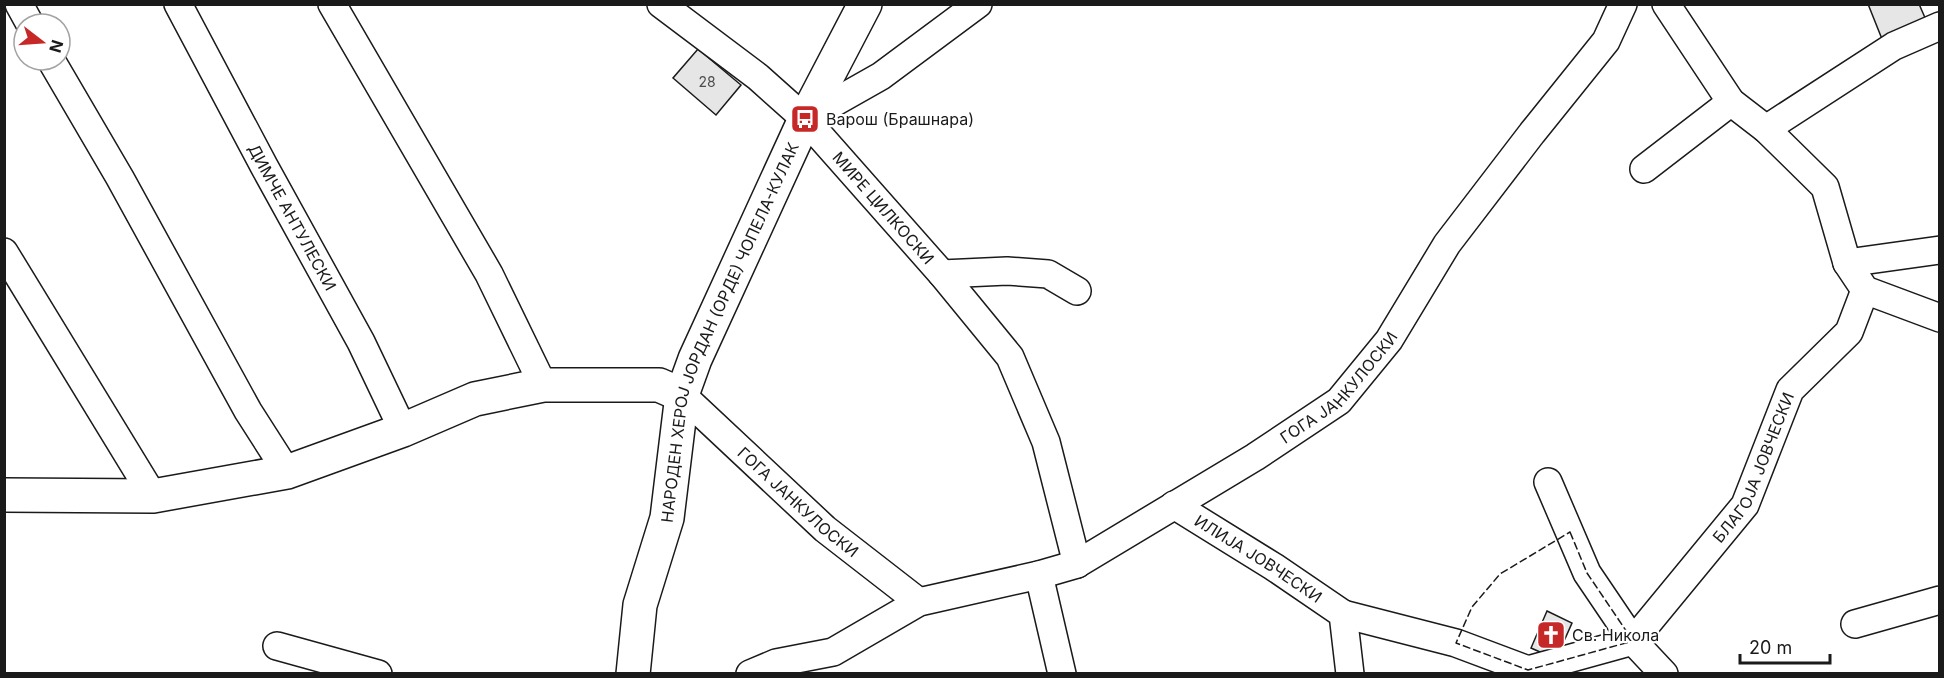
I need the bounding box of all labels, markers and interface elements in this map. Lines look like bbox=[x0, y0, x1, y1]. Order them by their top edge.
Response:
north arrow bbox=[12, 12, 72, 72]
text: N bbox=[45, 38, 68, 55]
house number: 28 bbox=[698, 73, 716, 90]
bus stop icon: Варош (Брашнара) bbox=[789, 103, 821, 135]
place label: Варош (Брашнара) bbox=[826, 109, 974, 129]
street label: НАРОДЕН ХЕРОЈ ЈОРДАН (ОРДЕ) ЧОПЕЛА-КУЛАК bbox=[657, 139, 803, 524]
street label: ДИМЧЕ АНТУЛЕСКИ bbox=[244, 140, 341, 294]
street label: МИРЕ ЦИЛКОСКИ bbox=[829, 148, 938, 268]
street label: ГОГА ЈАНКУЛОСКИ bbox=[1276, 328, 1402, 448]
street label: БЛАГОЈА ЈОВЧЕСКИ bbox=[1708, 389, 1798, 547]
street label: ГОГА ЈАНКУЛОСКИ bbox=[734, 442, 863, 561]
street label: ИЛИЈА ЈОВЧЕСКИ bbox=[1191, 510, 1326, 607]
church icon: Св. Никола bbox=[1535, 619, 1567, 651]
place label: Св. Никола bbox=[1572, 625, 1659, 645]
scale bar bbox=[1740, 627, 1830, 665]
text: 20 m bbox=[1749, 637, 1792, 658]

